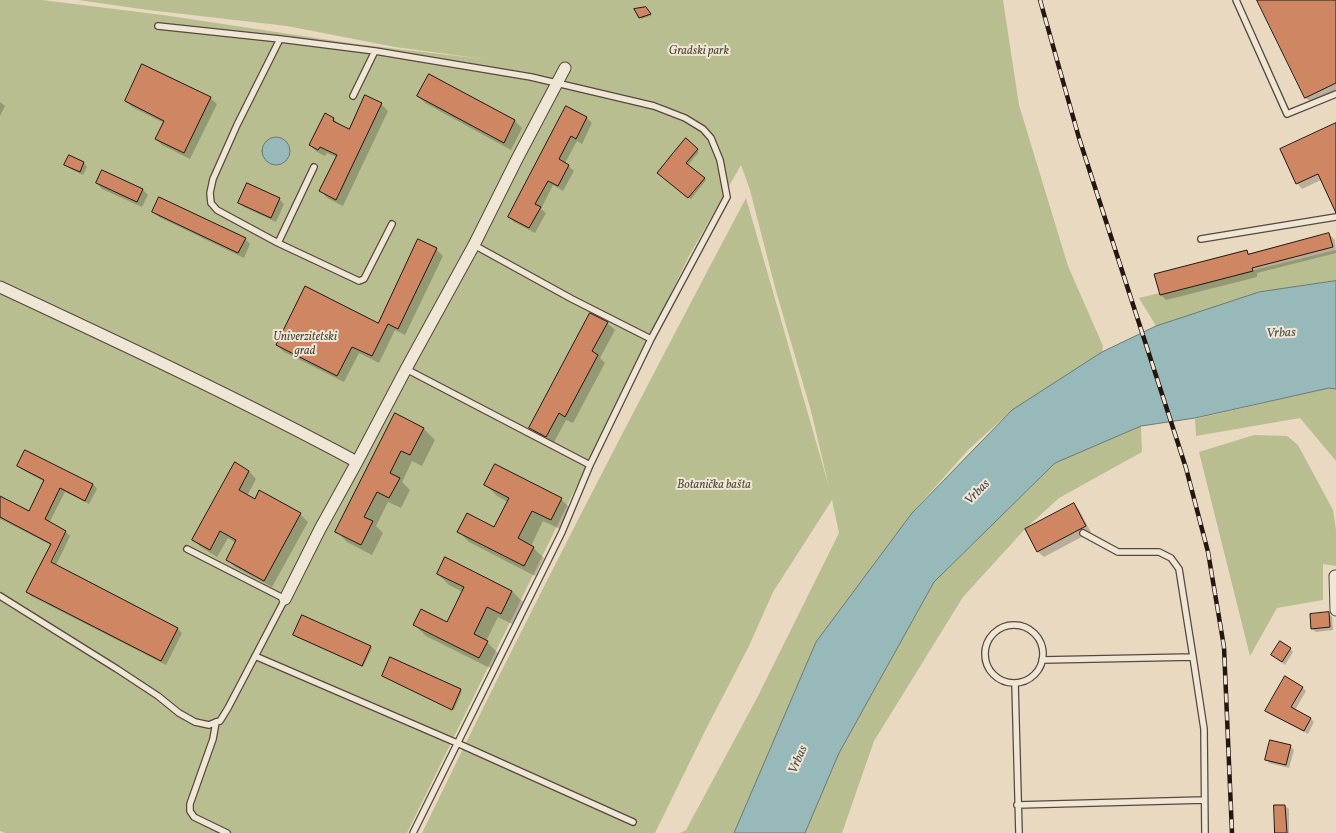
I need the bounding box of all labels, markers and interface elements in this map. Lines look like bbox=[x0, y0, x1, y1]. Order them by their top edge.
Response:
park label: Gradski park bbox=[669, 45, 729, 59]
water label: Vrbas bbox=[1266, 326, 1296, 342]
park label: Univerzitetski grad bbox=[273, 331, 337, 359]
water label: Vrbas bbox=[962, 477, 994, 509]
park label: Botanička bašta bbox=[677, 479, 751, 493]
water label: Vrbas bbox=[786, 743, 812, 777]

